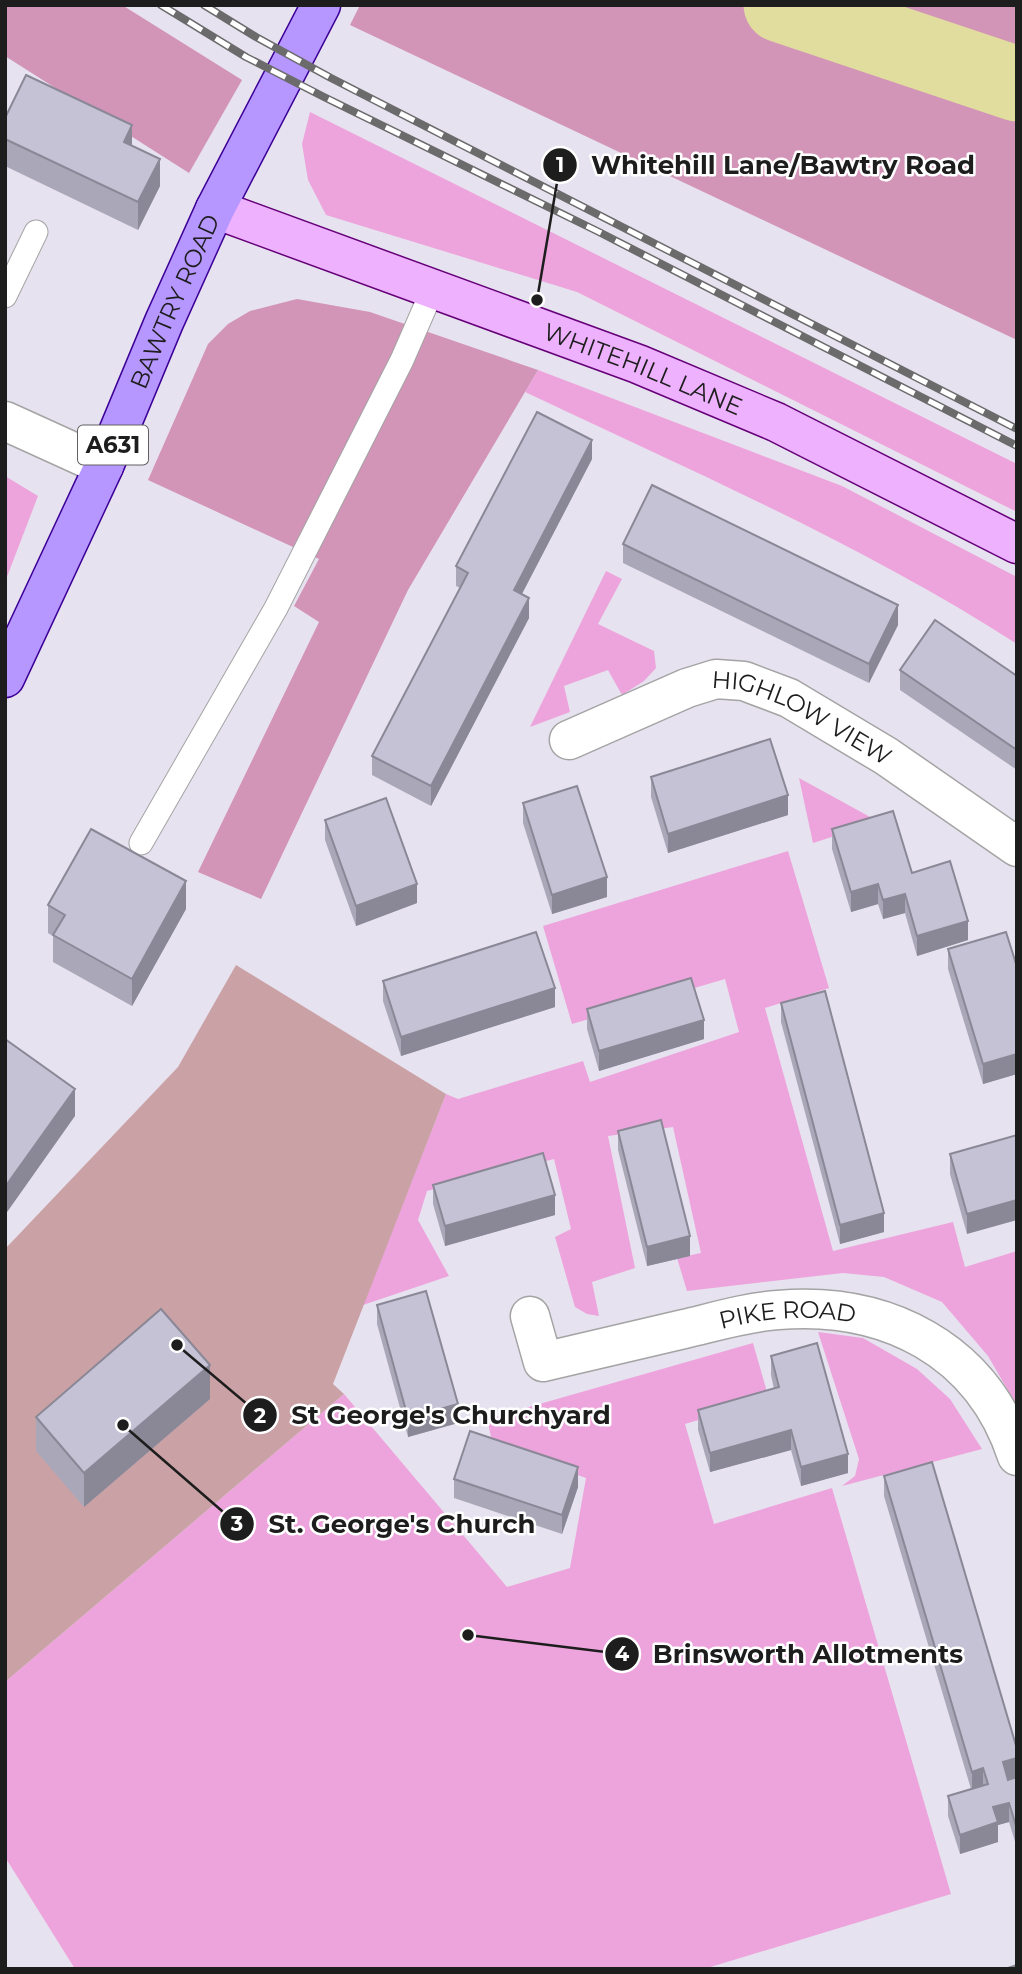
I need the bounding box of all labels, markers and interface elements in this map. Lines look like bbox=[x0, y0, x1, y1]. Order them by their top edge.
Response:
callout: Whitehill Lane/Bawtry Road bbox=[542, 142, 989, 189]
text: Whitehill Lane/Bawtry Road bbox=[591, 149, 975, 181]
text: 1 bbox=[556, 152, 564, 177]
street label: BAWTRY ROAD bbox=[123, 210, 225, 393]
street label: WHITEHILL LANE bbox=[540, 316, 747, 421]
road number: A631 bbox=[78, 426, 148, 464]
street label: HIGHLOW VIEW bbox=[711, 664, 897, 771]
street label: PIKE ROAD bbox=[716, 1294, 858, 1334]
callout: St George's Churchyard bbox=[242, 1392, 625, 1439]
text: St George's Churchyard bbox=[291, 1399, 611, 1431]
text: 2 bbox=[254, 1403, 266, 1428]
callout: St. George's Church bbox=[220, 1500, 550, 1547]
text: St. George's Church bbox=[269, 1508, 535, 1540]
text: 3 bbox=[230, 1511, 243, 1536]
callout: Brinsworth Allotments bbox=[604, 1630, 977, 1677]
text: Brinsworth Allotments bbox=[653, 1638, 963, 1670]
text: 4 bbox=[615, 1641, 630, 1666]

